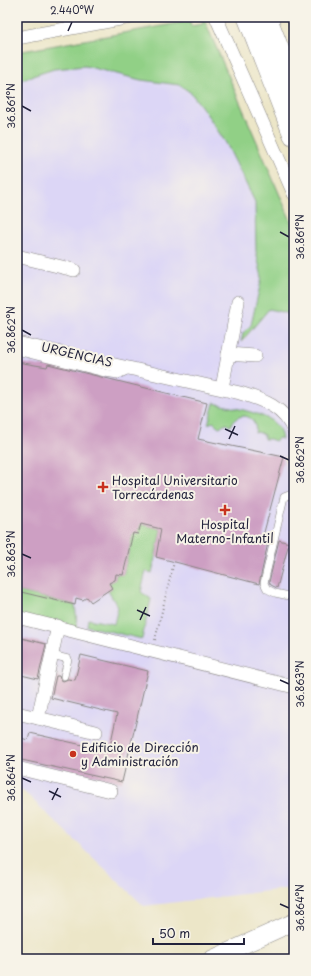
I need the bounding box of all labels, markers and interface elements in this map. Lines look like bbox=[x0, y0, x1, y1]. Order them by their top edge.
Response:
text: 2.440°W bbox=[50, 2, 95, 17]
text: 36.861°N bbox=[3, 83, 18, 129]
text: 36.861°N bbox=[292, 214, 307, 260]
text: 36.862°N bbox=[3, 306, 18, 354]
street label: URGENCIAS bbox=[40, 337, 114, 371]
text: 36.862°N bbox=[292, 436, 307, 484]
place label: Hospital Universitario Torrecárdenas bbox=[112, 471, 238, 503]
marker: Hospital Universitario Torrecárdenas bbox=[97, 481, 109, 493]
marker: Hospital Materno-Infantil bbox=[219, 504, 231, 516]
place label: Hospital Materno-Infantil bbox=[176, 515, 274, 547]
text: 36.863°N bbox=[3, 530, 18, 578]
text: 36.863°N bbox=[292, 660, 307, 708]
place label: Edificio de Dirección y Administración bbox=[81, 738, 199, 770]
marker: Edificio de Dirección y Administración bbox=[68, 749, 78, 759]
text: 36.864°N bbox=[3, 754, 18, 802]
text: 36.864°N bbox=[292, 884, 307, 932]
scale bar bbox=[153, 920, 244, 946]
text: 50 m bbox=[159, 924, 190, 942]

